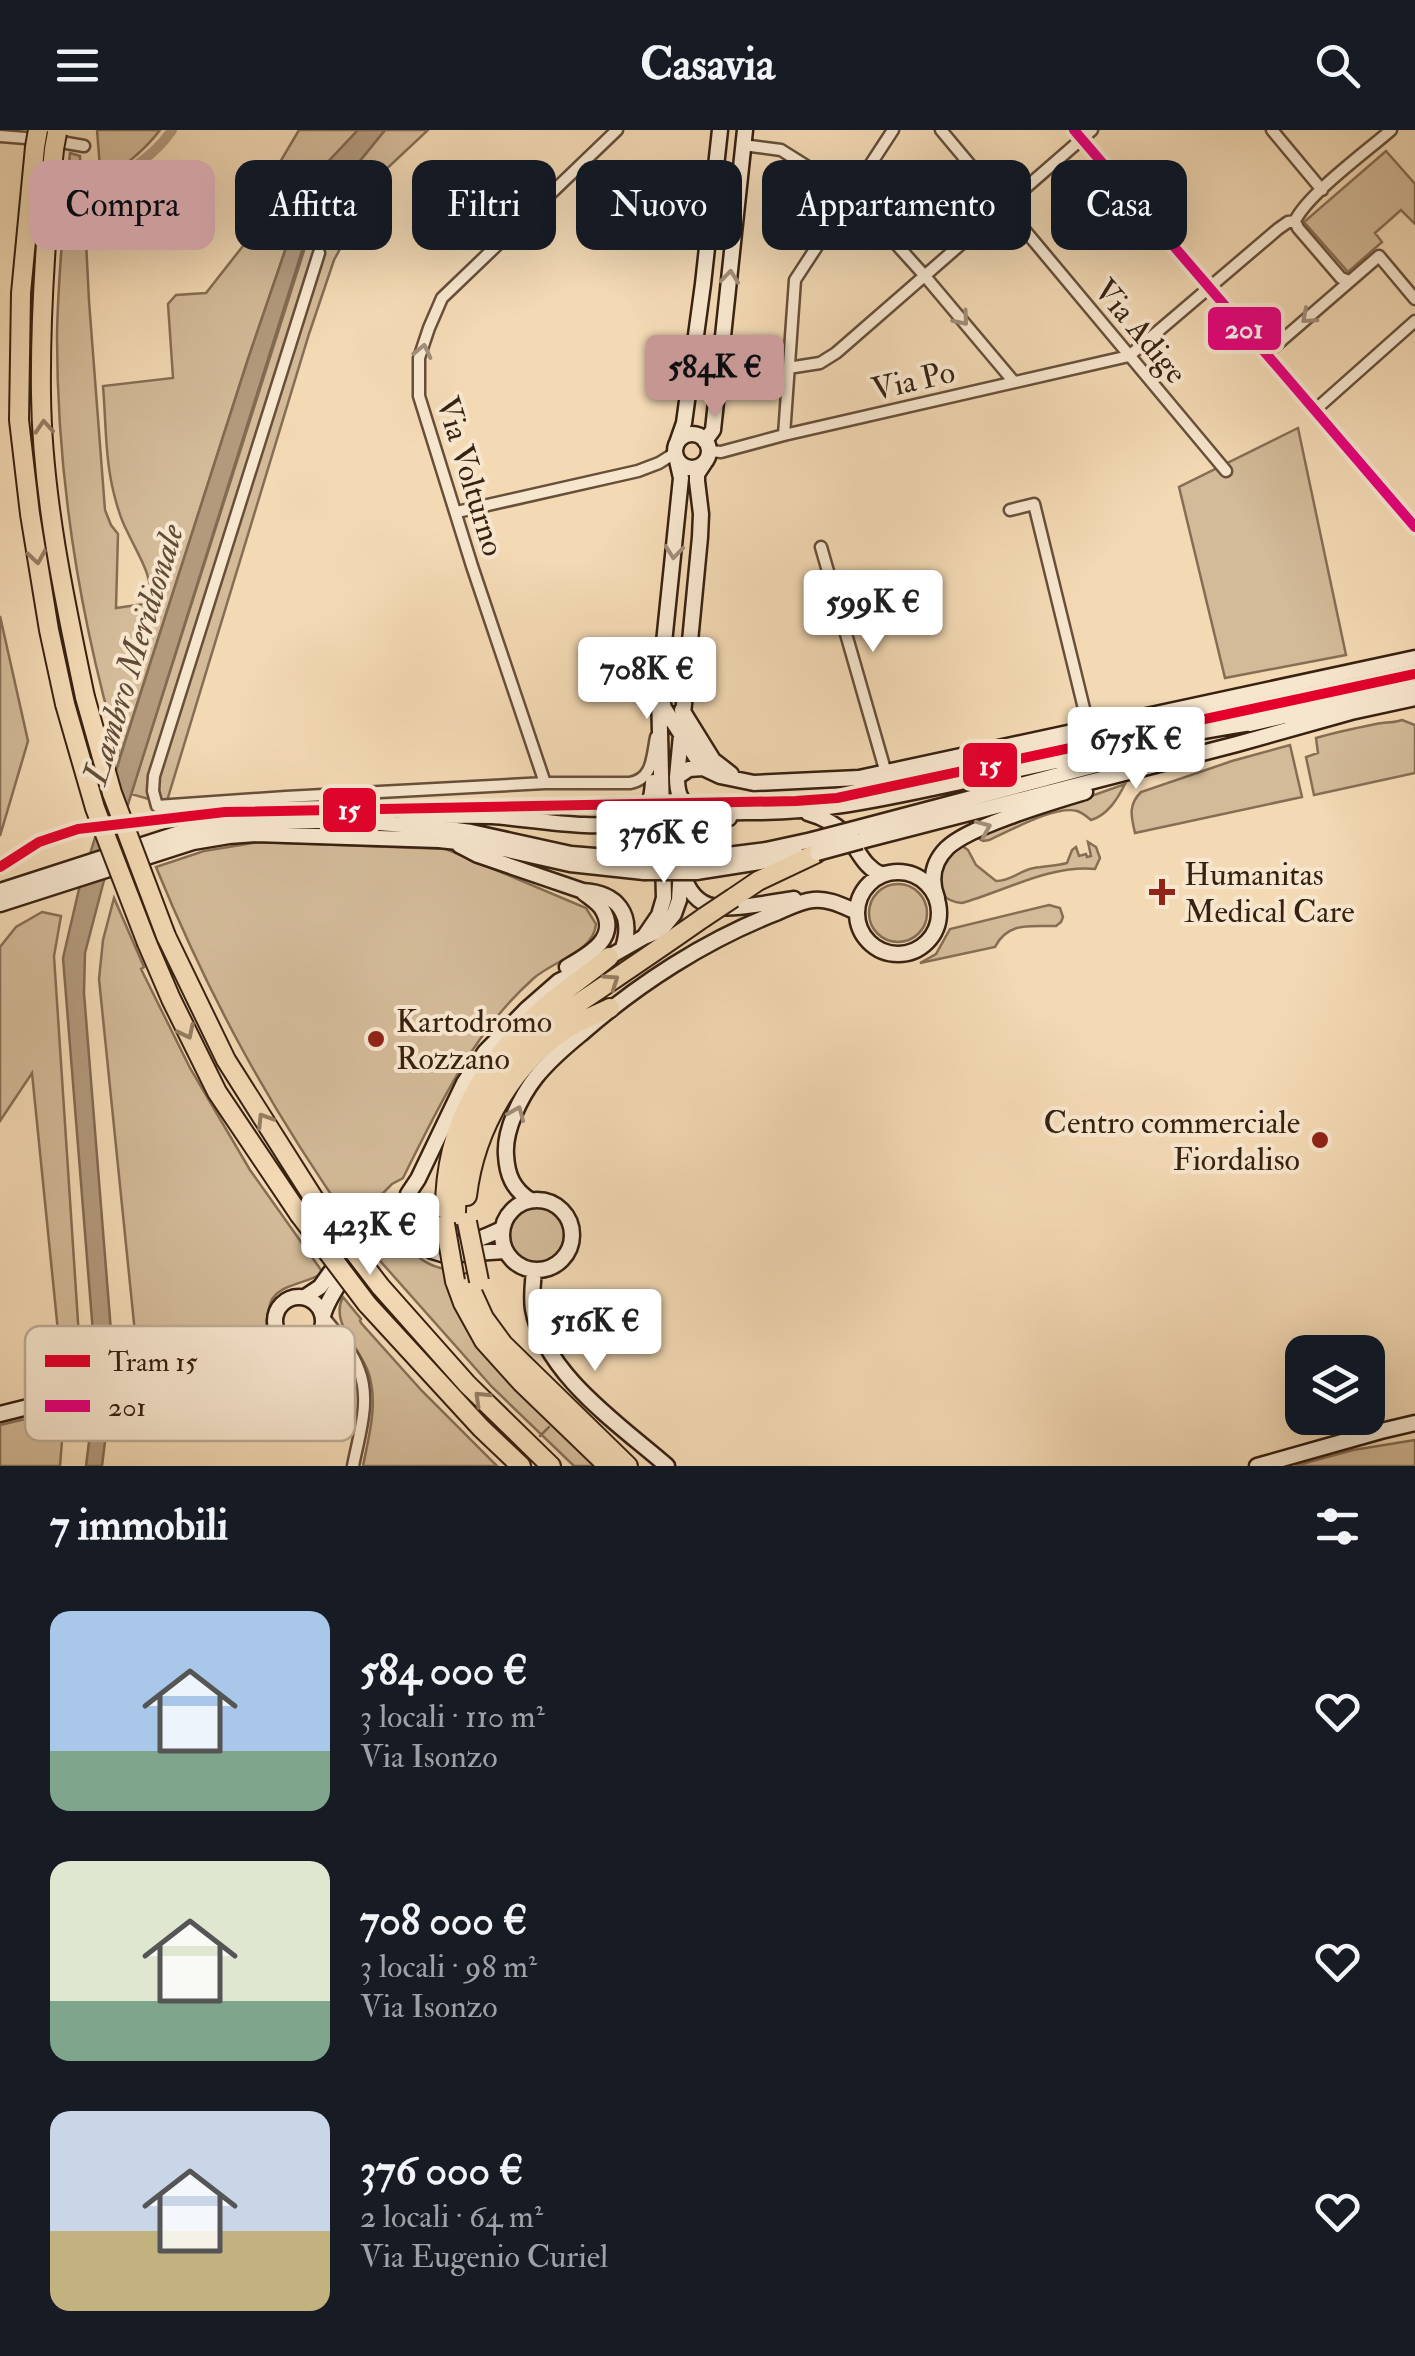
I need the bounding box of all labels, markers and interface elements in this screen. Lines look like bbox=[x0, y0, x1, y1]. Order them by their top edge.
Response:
text: Casavia bbox=[640, 37, 775, 93]
icon: menu bbox=[50, 38, 105, 93]
icon: search bbox=[1310, 38, 1365, 93]
chip: Compra bbox=[30, 160, 215, 250]
chip: Affitta bbox=[235, 160, 392, 250]
chip: Filtri bbox=[412, 160, 556, 250]
chip: Nuovo bbox=[576, 160, 742, 250]
chip: Appartamento bbox=[762, 160, 1031, 250]
chip: Casa bbox=[1051, 160, 1187, 250]
one-way arrow bbox=[718, 268, 740, 284]
street label: Via Adige bbox=[1085, 271, 1196, 392]
line badge: 201 bbox=[1206, 305, 1283, 352]
one-way arrow bbox=[1301, 305, 1320, 323]
one-way arrow bbox=[950, 308, 968, 326]
text: 201 bbox=[1225, 312, 1263, 347]
pin: 584K € bbox=[634, 335, 796, 420]
one-way arrow bbox=[411, 343, 432, 360]
text: 584K € bbox=[668, 347, 762, 387]
street label: Via Po bbox=[868, 352, 959, 410]
street label: Via Volturno bbox=[427, 392, 513, 561]
one-way arrow bbox=[33, 419, 55, 435]
water label: Lambro Meridionale bbox=[73, 519, 195, 792]
one-way arrow bbox=[663, 545, 685, 561]
one-way arrow bbox=[26, 549, 47, 566]
pin: 599K € bbox=[792, 570, 954, 655]
text: 599K € bbox=[826, 582, 920, 622]
pin: 708K € bbox=[566, 637, 728, 722]
text: 708K € bbox=[600, 649, 694, 689]
pin: 675K € bbox=[1055, 707, 1217, 792]
text: 675K € bbox=[1090, 719, 1182, 759]
line badge: 15 bbox=[961, 741, 1019, 789]
text: 15 bbox=[979, 749, 1002, 784]
line badge: 15 bbox=[321, 786, 378, 834]
text: 15 bbox=[338, 793, 361, 828]
pin: 376K € bbox=[583, 801, 745, 886]
text: 376K € bbox=[619, 813, 709, 853]
one-way arrow bbox=[974, 820, 992, 840]
place label: Humanitas Medical Care bbox=[1184, 855, 1355, 932]
marker: Humanitas Medical Care bbox=[1149, 879, 1175, 905]
one-way arrow bbox=[601, 975, 620, 993]
place label: Kartodromo Rozzano bbox=[396, 1002, 552, 1079]
one-way arrow bbox=[175, 1022, 195, 1040]
marker: Kartodromo Rozzano bbox=[365, 1028, 387, 1050]
place label: Centro commerciale Fiordaliso bbox=[1044, 1103, 1300, 1180]
one-way arrow bbox=[505, 1105, 525, 1123]
one-way arrow bbox=[257, 1113, 276, 1131]
marker: Centro commerciale Fiordaliso bbox=[1309, 1129, 1331, 1151]
pin: 423K € bbox=[289, 1193, 451, 1278]
text: 423K € bbox=[323, 1205, 417, 1245]
pin: 516K € bbox=[514, 1289, 676, 1374]
text: 516K € bbox=[550, 1301, 640, 1341]
legend bbox=[25, 1326, 355, 1441]
map controls bbox=[1285, 1335, 1385, 1435]
button: layers bbox=[1285, 1335, 1385, 1435]
text: Tram 15 bbox=[108, 1345, 198, 1380]
text: 201 bbox=[108, 1390, 146, 1425]
one-way arrow bbox=[475, 1392, 493, 1410]
icon: filters bbox=[1310, 1499, 1365, 1554]
text: 7 immobili bbox=[50, 1500, 228, 1552]
text: 584 000 € bbox=[360, 1645, 528, 1697]
icon: home bbox=[130, 1651, 250, 1771]
icon: heart bbox=[1310, 1684, 1365, 1739]
text: 3 locali · 110 m² bbox=[360, 1697, 545, 1737]
text: Via Isonzo bbox=[360, 1737, 498, 1777]
text: 708 000 € bbox=[360, 1895, 527, 1947]
icon: home bbox=[130, 1901, 250, 2021]
icon: heart bbox=[1310, 1934, 1365, 1989]
text: 3 locali · 98 m² bbox=[360, 1947, 537, 1987]
text: Via Isonzo bbox=[360, 1987, 498, 2027]
text: 376 000 € bbox=[360, 2145, 523, 2197]
icon: home bbox=[130, 2151, 250, 2271]
icon: heart bbox=[1310, 2184, 1365, 2239]
text: 2 locali · 64 m² bbox=[360, 2197, 543, 2237]
text: Via Eugenio Curiel bbox=[360, 2237, 608, 2277]

